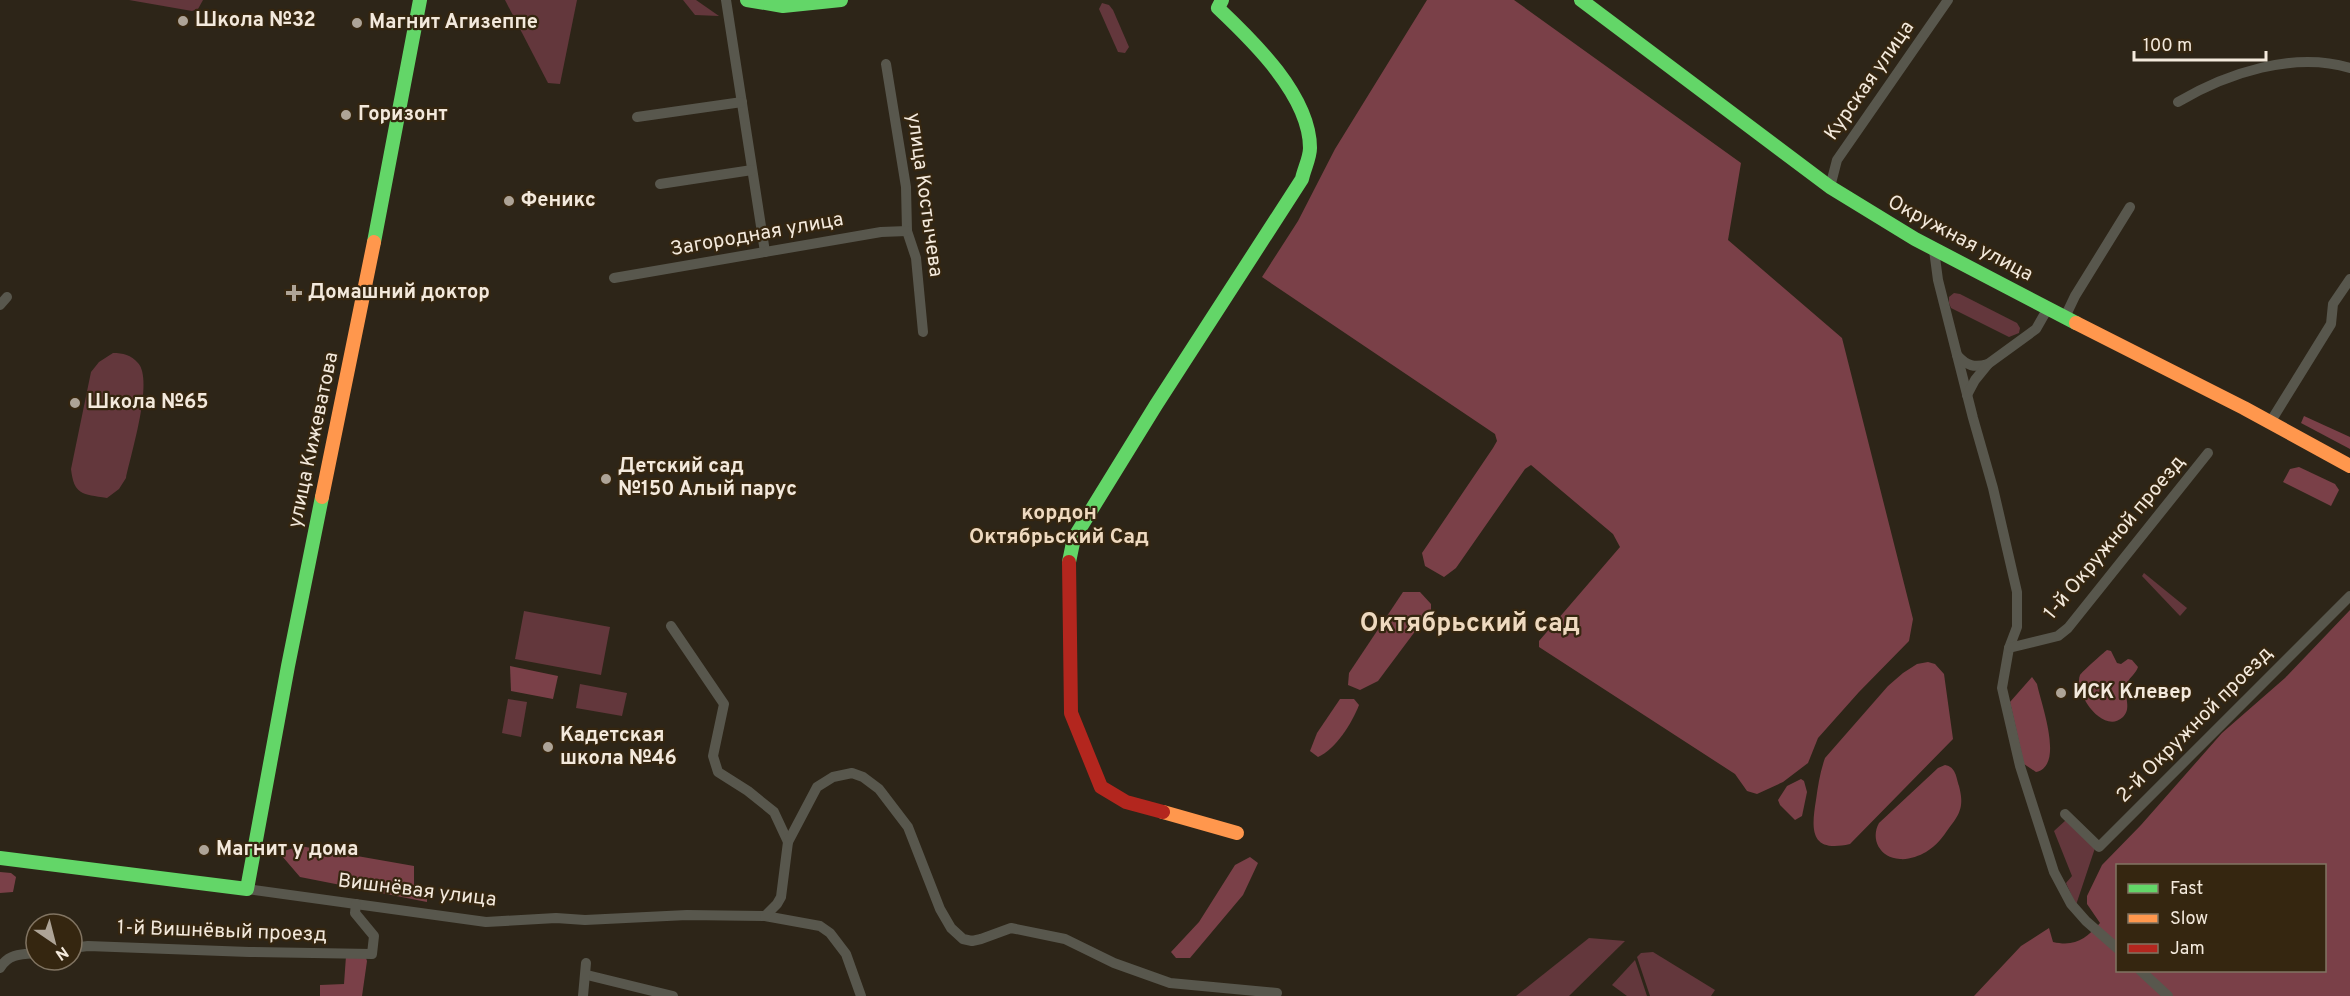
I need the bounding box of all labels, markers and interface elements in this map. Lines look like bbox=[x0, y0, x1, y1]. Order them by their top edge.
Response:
place label: Школа №32 bbox=[195, 8, 316, 34]
place label: Магнит Агизеппе bbox=[369, 10, 538, 36]
marker: Школа №32 bbox=[176, 14, 190, 28]
marker: Магнит Агизеппе bbox=[350, 16, 364, 30]
street label: Курская улица bbox=[1819, 16, 1921, 146]
scale bar bbox=[2134, 24, 2266, 62]
text: 100 m bbox=[2143, 35, 2192, 58]
place label: Горизонт bbox=[358, 102, 448, 128]
marker: Горизонт bbox=[339, 108, 353, 122]
street label: улица Костычева bbox=[900, 111, 948, 279]
place label: Феникс bbox=[521, 188, 596, 214]
street label: Окружная улица bbox=[1883, 190, 2037, 288]
marker: Феникс bbox=[502, 194, 516, 208]
street label: Загородная улица bbox=[668, 207, 846, 263]
place label: Домашний доктор bbox=[308, 280, 490, 306]
marker: Домашний доктор bbox=[285, 284, 303, 302]
street label: улица Кижеватова bbox=[283, 350, 345, 530]
place label: Школа №65 bbox=[87, 390, 208, 416]
marker: Школа №65 bbox=[68, 396, 82, 410]
street label: 1-й Окружной проезд bbox=[2038, 450, 2192, 626]
place label: Детский сад №150 Алый парус bbox=[618, 454, 797, 503]
marker: Детский сад №150 Алый парус bbox=[599, 472, 613, 486]
district label: кордон Октябрьский Сад bbox=[969, 500, 1149, 551]
district label: Октябрьский сад bbox=[1360, 608, 1580, 641]
street label: 2-й Окружной проезд bbox=[2111, 641, 2279, 809]
place label: ИСК Клевер bbox=[2073, 680, 2192, 706]
marker: ИСК Клевер bbox=[2054, 686, 2068, 700]
place label: Кадетская школа №46 bbox=[560, 723, 677, 772]
marker: Кадетская школа №46 bbox=[541, 740, 555, 754]
place label: Магнит у дома bbox=[216, 837, 358, 863]
marker: Магнит у дома bbox=[197, 843, 211, 857]
legend bbox=[2116, 864, 2326, 972]
street label: Вишнёвая улица bbox=[336, 868, 498, 914]
text: Fast bbox=[2170, 878, 2203, 901]
text: Slow bbox=[2170, 908, 2208, 931]
north arrow bbox=[24, 912, 84, 972]
street label: 1-й Вишнёвый проезд bbox=[117, 915, 327, 949]
text: Jam bbox=[2170, 938, 2205, 961]
text: N bbox=[51, 941, 72, 964]

